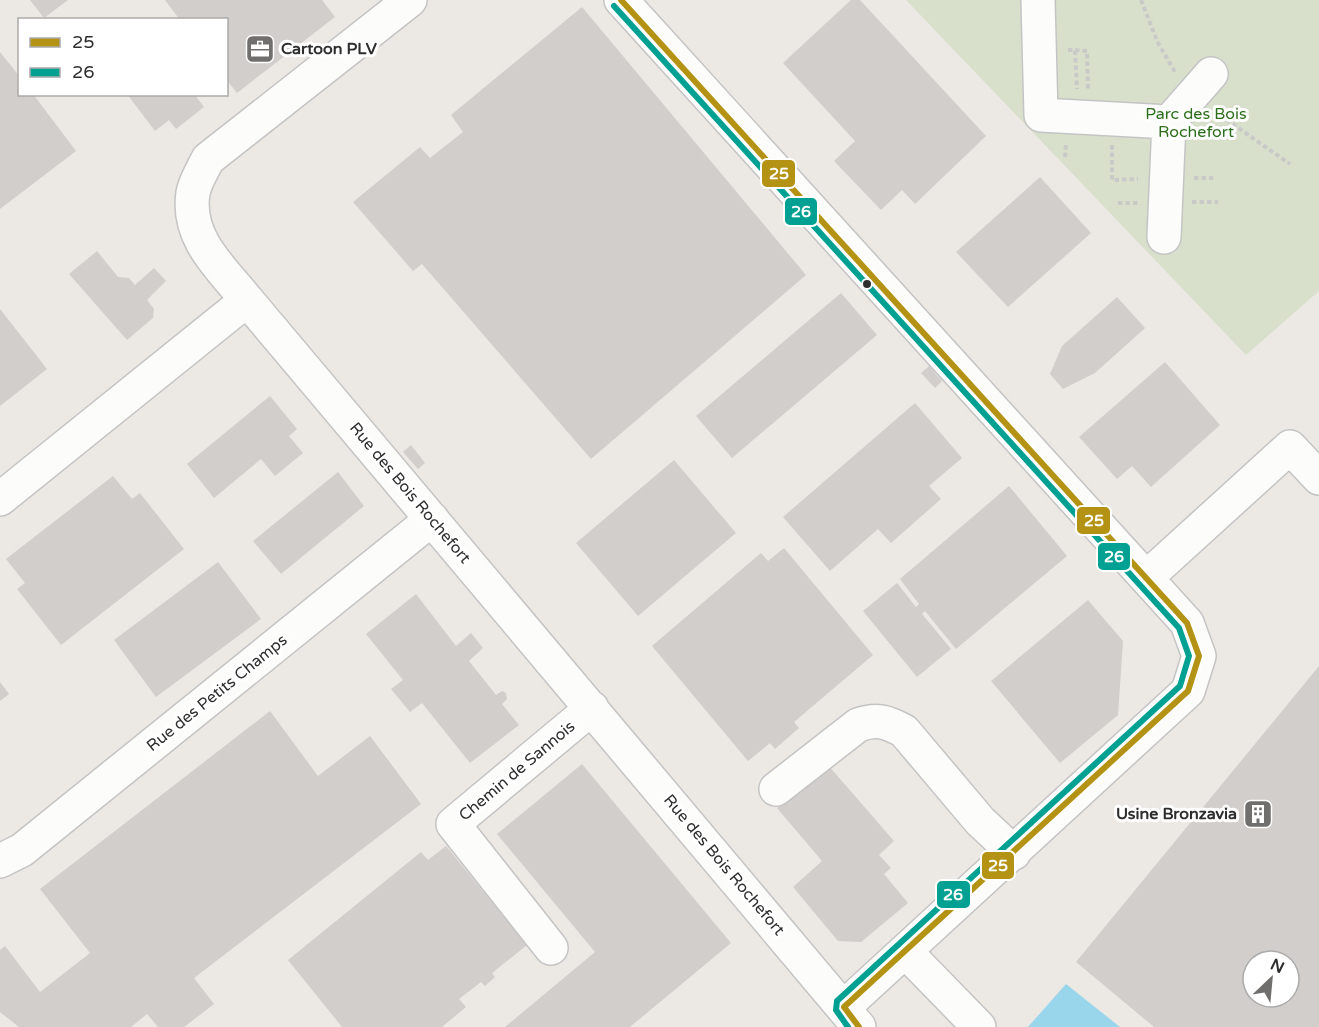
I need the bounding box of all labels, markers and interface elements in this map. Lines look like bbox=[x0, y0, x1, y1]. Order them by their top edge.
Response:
legend bbox=[18, 18, 228, 96]
text: 25 bbox=[72, 31, 95, 53]
office icon: Cartoon PLV bbox=[244, 33, 276, 65]
place label: Cartoon PLV bbox=[281, 39, 378, 59]
text: 26 bbox=[72, 61, 95, 83]
park label: Parc des Bois Rochefort bbox=[1145, 104, 1247, 142]
line badge: 25 bbox=[761, 159, 796, 188]
text: 25 bbox=[769, 164, 789, 184]
line badge: 26 bbox=[784, 197, 818, 226]
text: 26 bbox=[791, 202, 811, 222]
unlabelled marker bbox=[861, 278, 873, 290]
street label: Rue des Bois Rochefort bbox=[345, 418, 475, 568]
line badge: 25 bbox=[1076, 506, 1111, 535]
text: 25 bbox=[1084, 511, 1104, 531]
line badge: 26 bbox=[1097, 542, 1131, 571]
text: 26 bbox=[1104, 547, 1124, 567]
street label: Rue des Petits Champs bbox=[143, 630, 291, 756]
street label: Chemin de Sannois bbox=[455, 717, 579, 825]
street label: Rue des Bois Rochefort bbox=[659, 790, 789, 940]
building icon: Usine Bronzavia bbox=[1242, 798, 1274, 830]
place label: Usine Bronzavia bbox=[1116, 804, 1237, 824]
line badge: 25 bbox=[981, 851, 1015, 880]
text: 25 bbox=[988, 856, 1008, 876]
line badge: 26 bbox=[936, 880, 971, 909]
text: 26 bbox=[943, 885, 963, 905]
north arrow bbox=[1241, 949, 1301, 1009]
text: N bbox=[1267, 955, 1287, 978]

